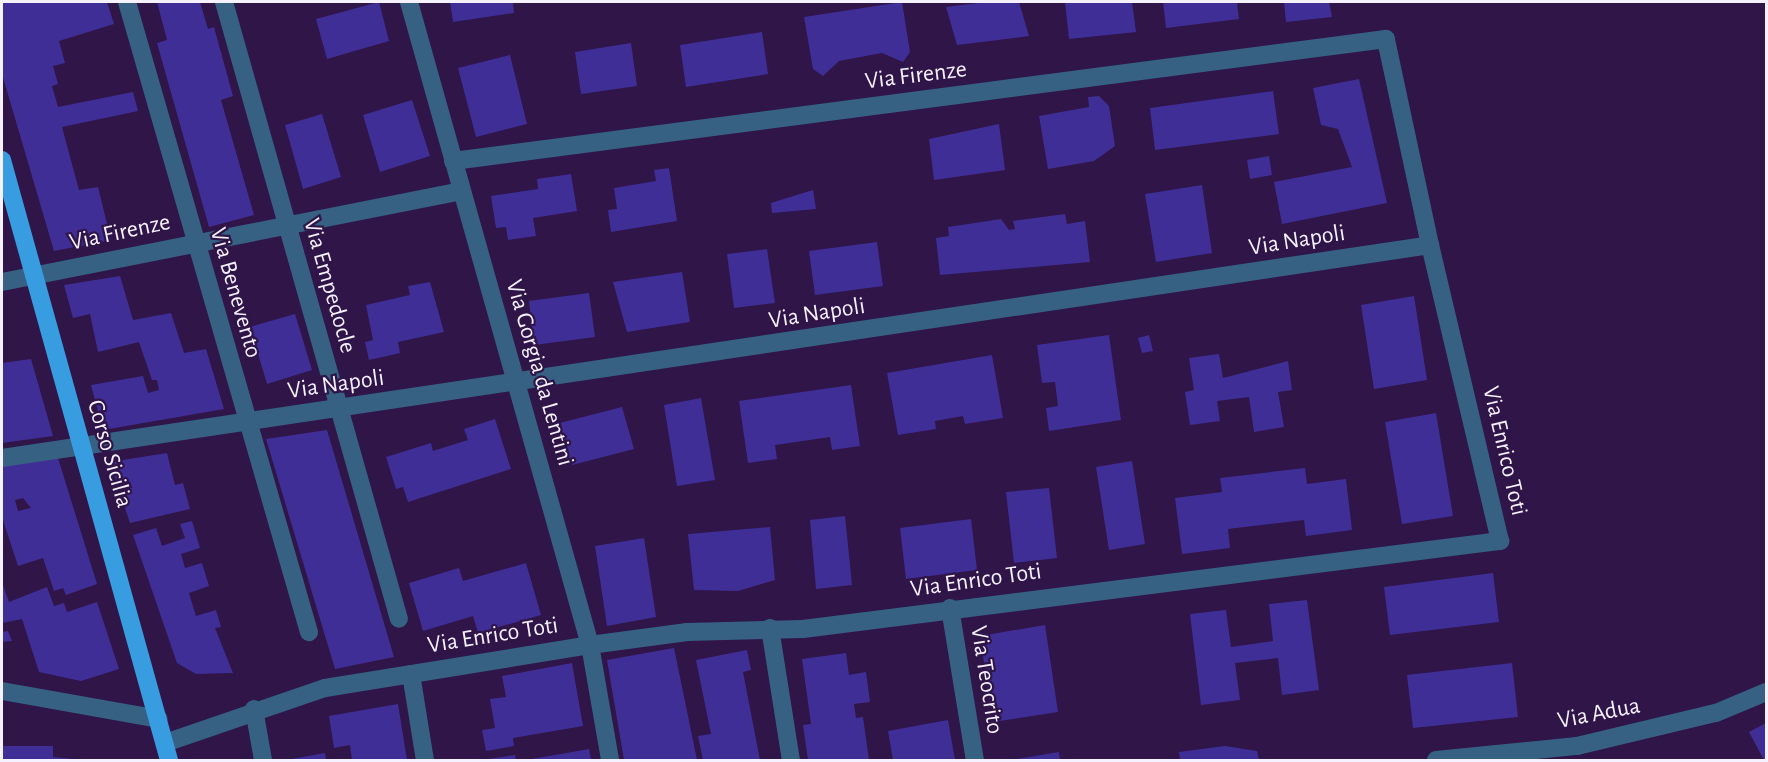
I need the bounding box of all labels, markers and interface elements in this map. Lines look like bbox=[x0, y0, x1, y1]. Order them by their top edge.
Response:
street label: Via Firenze bbox=[863, 55, 969, 97]
street label: Via Firenze bbox=[67, 208, 173, 258]
street label: Via Empedocle bbox=[296, 215, 362, 357]
street label: Via Napoli bbox=[1247, 219, 1347, 263]
street label: Via Benevento bbox=[203, 225, 267, 361]
street label: Via Gorgia da Lentini bbox=[499, 277, 579, 469]
street label: Via Napoli bbox=[767, 292, 867, 336]
street label: Via Napoli bbox=[286, 364, 386, 406]
street label: Via Enrico Toti bbox=[1475, 384, 1533, 518]
street label: Corso Sicilia bbox=[80, 397, 138, 511]
street label: Via Enrico Toti bbox=[909, 558, 1043, 604]
street label: Via Enrico Toti bbox=[426, 611, 560, 661]
street label: Via Teocrito bbox=[963, 624, 1009, 736]
street label: Via Adua bbox=[1555, 692, 1643, 736]

